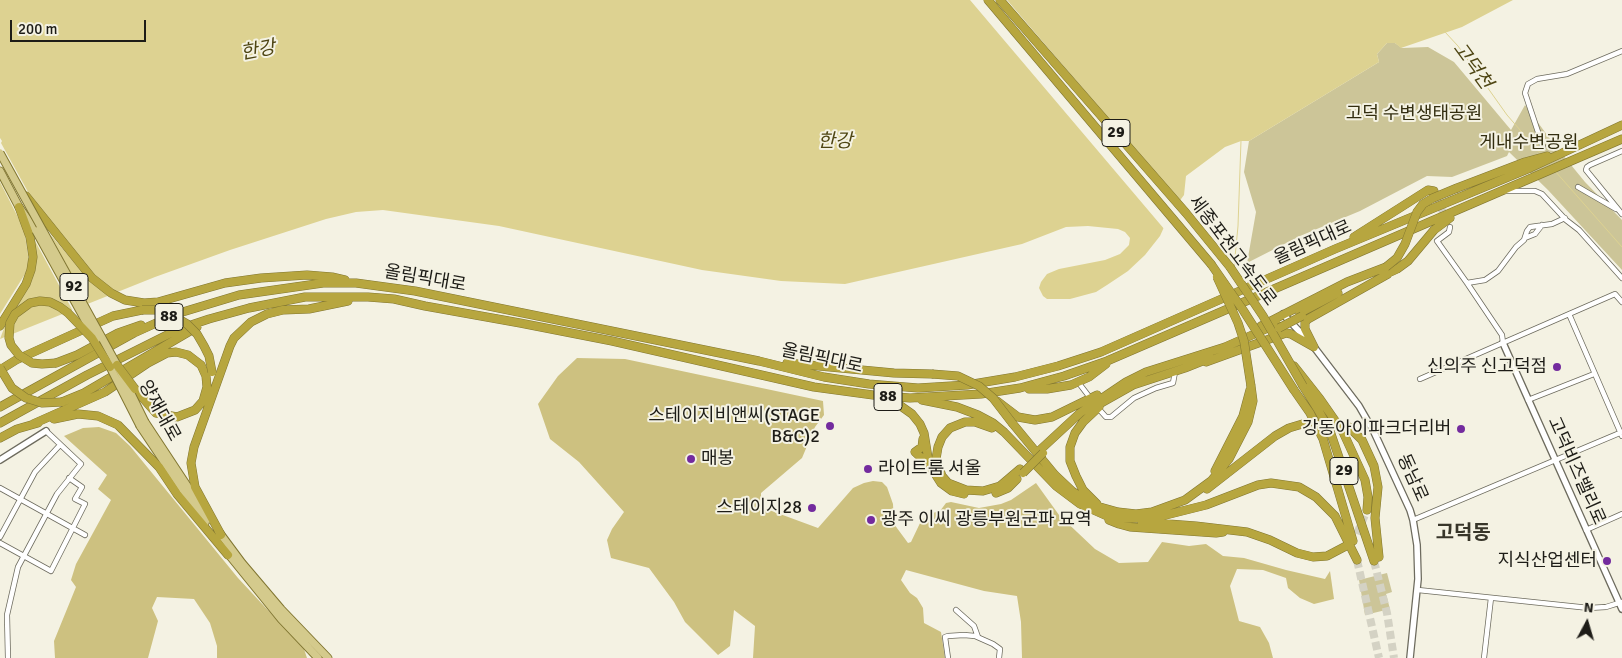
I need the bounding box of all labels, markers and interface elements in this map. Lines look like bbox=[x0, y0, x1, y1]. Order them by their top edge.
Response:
scale bar bbox=[12, 10, 149, 42]
text: 200 m bbox=[18, 20, 58, 38]
water label: 한강 bbox=[239, 36, 277, 66]
water label: 고덕천 bbox=[1447, 38, 1497, 94]
park label: 고덕 수변생태공원 bbox=[1346, 103, 1482, 125]
road number: 29 bbox=[1102, 120, 1130, 146]
water label: 한강 bbox=[818, 131, 852, 153]
park label: 게내수변공원 bbox=[1479, 132, 1579, 154]
street label: 세종포천고속도로 bbox=[1184, 192, 1280, 310]
street label: 올림픽대로 bbox=[1271, 216, 1355, 270]
street label: 올림픽대로 bbox=[382, 261, 468, 297]
road number: 92 bbox=[60, 274, 88, 300]
road number: 88 bbox=[155, 304, 183, 330]
street label: 올림픽대로 bbox=[779, 340, 865, 378]
place label: 신의주 신고덕점 bbox=[1427, 356, 1547, 378]
marker: 신의주 신고덕점 bbox=[1551, 361, 1563, 373]
street label: 양재대로 bbox=[133, 377, 185, 445]
road number: 88 bbox=[874, 384, 902, 411]
place label: 스테이지비앤씨(STAGE B&C)2 bbox=[648, 405, 820, 448]
street label: 고덕비즈밸리로 bbox=[1543, 414, 1609, 528]
place label: 강동아이파크더리버 bbox=[1302, 418, 1451, 440]
marker: 스테이지비앤씨(STAGE B&C)2 bbox=[824, 420, 836, 432]
marker: 강동아이파크더리버 bbox=[1455, 423, 1467, 435]
place label: 매봉 bbox=[701, 448, 734, 470]
street label: 동남로 bbox=[1392, 451, 1432, 505]
marker: 매봉 bbox=[685, 453, 697, 465]
place label: 라이트룸 서울 bbox=[878, 458, 981, 480]
road number: 29 bbox=[1330, 458, 1358, 484]
marker: 라이트룸 서울 bbox=[862, 463, 874, 475]
place label: 스테이지28 bbox=[716, 497, 802, 519]
marker: 스테이지28 bbox=[806, 502, 818, 514]
place label: 광주 이씨 광릉부원군파 묘역 bbox=[881, 509, 1092, 531]
marker: 광주 이씨 광릉부원군파 묘역 bbox=[865, 514, 877, 526]
district label: 고덕동 bbox=[1435, 522, 1491, 546]
place label: 지식산업센터 bbox=[1498, 550, 1597, 572]
marker: 지식산업센터 bbox=[1601, 555, 1613, 567]
north arrow bbox=[1562, 598, 1612, 648]
text: N bbox=[1583, 599, 1594, 617]

